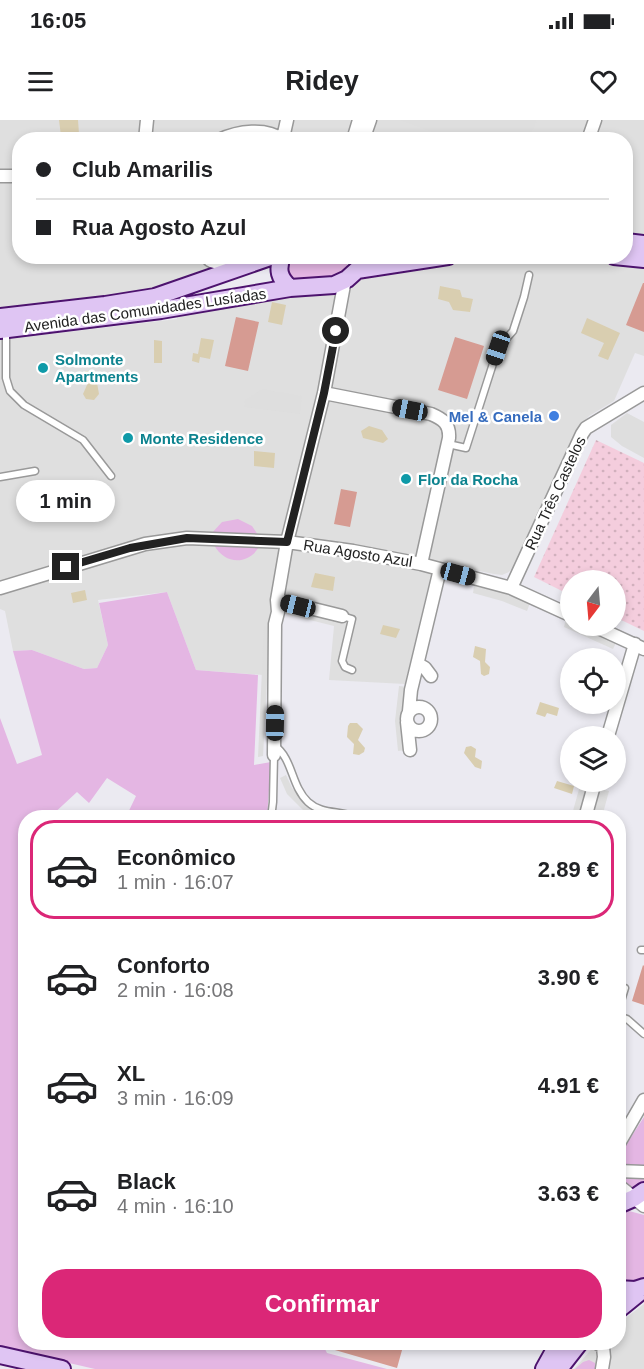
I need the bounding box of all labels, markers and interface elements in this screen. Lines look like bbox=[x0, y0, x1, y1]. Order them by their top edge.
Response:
text: 16:05 bbox=[30, 8, 86, 33]
icon: menu bbox=[24, 65, 57, 98]
icon: heart bbox=[587, 65, 620, 98]
text: Ridey bbox=[285, 66, 359, 96]
text: Club Amarilis bbox=[72, 157, 213, 182]
text: Rua Agosto Azul bbox=[72, 215, 246, 240]
street label: Avenida das Comunidades Lusíadas bbox=[23, 285, 267, 335]
route start bbox=[322, 317, 349, 344]
car bbox=[484, 328, 512, 368]
place label: Solmonte Apartments bbox=[55, 351, 138, 385]
marker: Solmonte Apartments bbox=[36, 361, 50, 375]
car bbox=[391, 398, 429, 422]
place label: Mel & Canela bbox=[449, 408, 543, 425]
marker: Mel & Canela bbox=[547, 409, 561, 423]
place label: Monte Residence bbox=[140, 430, 263, 447]
marker: Monte Residence bbox=[121, 431, 135, 445]
street label: Rua Três Castelos bbox=[521, 433, 589, 553]
place label: Flor da Rocha bbox=[418, 471, 519, 488]
marker: Flor da Rocha bbox=[399, 472, 413, 486]
callout: 1 min bbox=[16, 480, 116, 522]
text: 1 min bbox=[39, 490, 92, 512]
street label: Rua Agosto Azul bbox=[302, 536, 414, 570]
route end bbox=[52, 553, 79, 580]
car bbox=[438, 561, 478, 587]
north arrow bbox=[560, 570, 626, 636]
map controls bbox=[560, 570, 626, 792]
car bbox=[278, 593, 318, 619]
button: locate bbox=[560, 648, 626, 714]
car bbox=[266, 705, 284, 741]
button: layers bbox=[560, 726, 626, 792]
icon: car bbox=[45, 843, 99, 897]
text: Econômico bbox=[117, 845, 236, 870]
text: 2.89 € bbox=[538, 857, 599, 882]
text: 1 min · 16:07 bbox=[117, 871, 234, 893]
icon: car bbox=[45, 951, 99, 1005]
text: Conforto bbox=[117, 953, 210, 978]
text: 3.90 € bbox=[538, 965, 599, 990]
text: 2 min · 16:08 bbox=[117, 979, 234, 1001]
icon: car bbox=[45, 1059, 99, 1113]
text: XL bbox=[117, 1061, 145, 1086]
text: 4.91 € bbox=[538, 1073, 599, 1098]
text: 3 min · 16:09 bbox=[117, 1087, 234, 1109]
icon: car bbox=[45, 1167, 99, 1221]
text: Black bbox=[117, 1169, 176, 1194]
text: 3.63 € bbox=[538, 1181, 599, 1206]
text: 4 min · 16:10 bbox=[117, 1195, 234, 1217]
button: Confirmar bbox=[42, 1269, 602, 1338]

